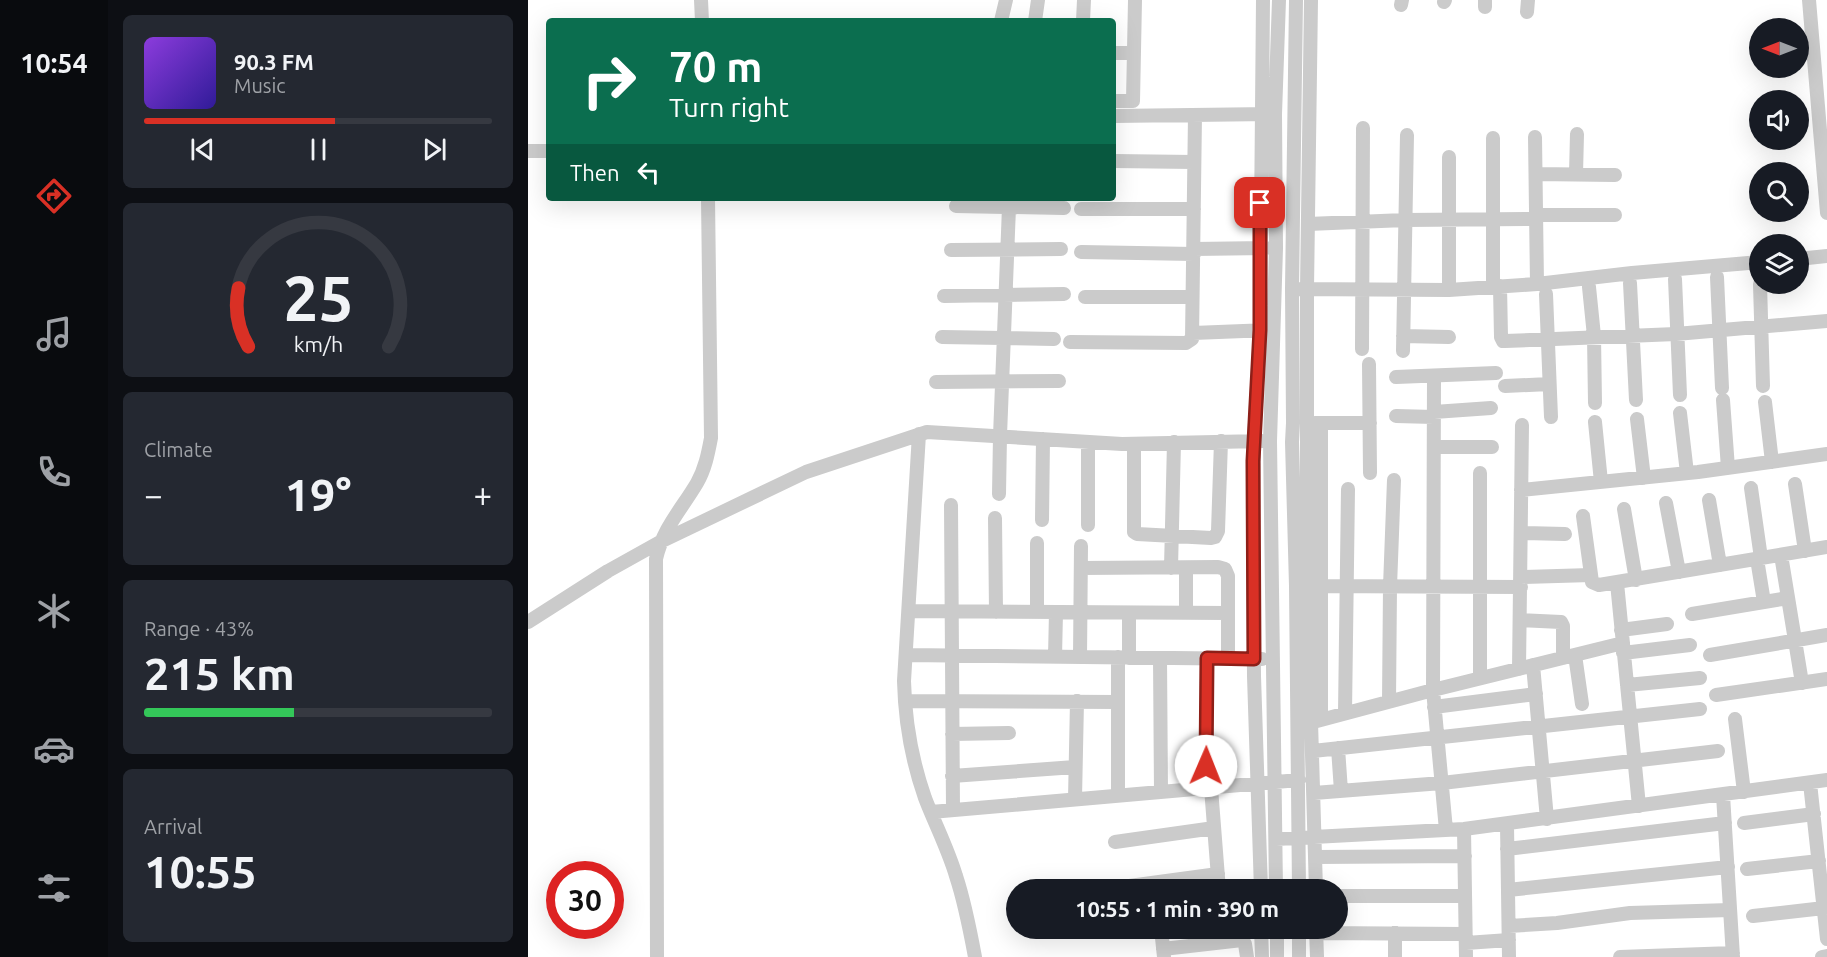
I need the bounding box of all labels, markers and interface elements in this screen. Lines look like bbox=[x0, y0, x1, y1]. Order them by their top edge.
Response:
north arrow bbox=[1749, 18, 1809, 78]
map controls bbox=[1749, 18, 1809, 294]
icon: right bbox=[570, 42, 648, 120]
text: 70 m bbox=[669, 43, 763, 90]
text: 10:54 bbox=[20, 48, 88, 78]
text: 90.3 FM bbox=[234, 49, 314, 74]
text: Music bbox=[234, 74, 286, 97]
button: sound bbox=[1749, 90, 1809, 150]
text: Turn right bbox=[669, 92, 789, 122]
icon: previous bbox=[186, 133, 219, 166]
icon: pause bbox=[302, 133, 335, 166]
icon: next bbox=[418, 133, 451, 166]
icon: left bbox=[632, 156, 665, 189]
text: Then bbox=[570, 160, 620, 185]
button: search bbox=[1749, 162, 1809, 222]
icon: directions bbox=[33, 175, 75, 217]
pin bbox=[1234, 177, 1285, 228]
icon: arrive bbox=[1243, 186, 1276, 219]
button: layers bbox=[1749, 234, 1809, 294]
text: 25 bbox=[283, 263, 353, 333]
icon: music bbox=[33, 313, 75, 355]
text: km/h bbox=[293, 333, 343, 357]
text: Climate bbox=[144, 438, 213, 461]
icon: phone bbox=[33, 451, 75, 493]
text: 19° bbox=[285, 469, 351, 520]
text: − bbox=[144, 476, 163, 513]
text: + bbox=[473, 476, 492, 513]
icon: climate bbox=[33, 590, 75, 632]
text: Range · 43% bbox=[144, 617, 254, 640]
text: 215 km bbox=[144, 648, 295, 699]
icon: car bbox=[33, 728, 75, 770]
position arrow bbox=[1174, 734, 1238, 798]
text: Arrival bbox=[144, 815, 202, 838]
text: 10:55 bbox=[144, 846, 257, 897]
speed limit sign: 30 bbox=[546, 861, 624, 939]
icon: filters bbox=[33, 867, 75, 909]
text: 10:55 · 1 min · 390 m bbox=[1075, 896, 1279, 921]

